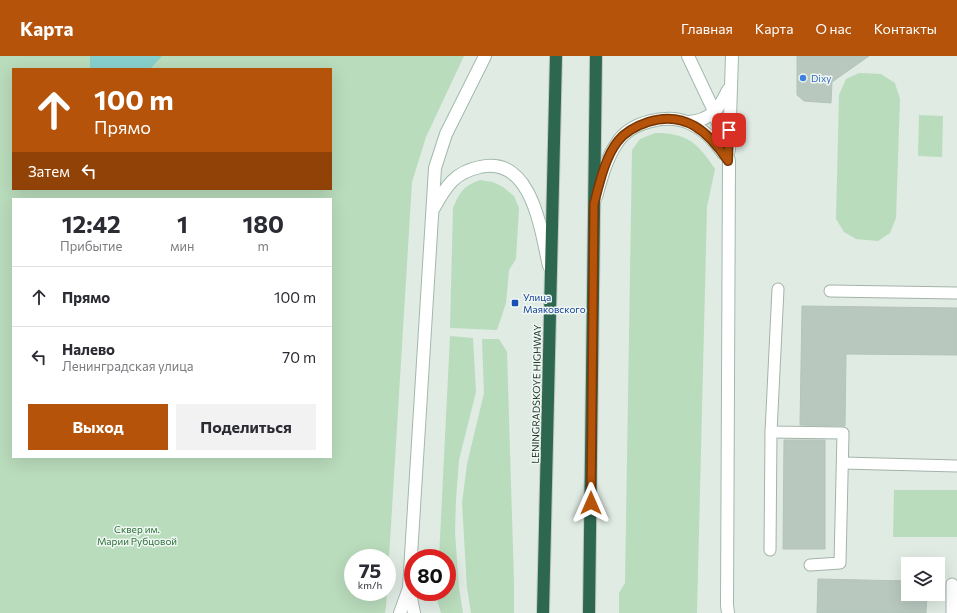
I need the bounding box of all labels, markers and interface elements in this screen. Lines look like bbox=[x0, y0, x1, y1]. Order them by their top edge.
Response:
text: Карта bbox=[20, 17, 73, 40]
text: Главная bbox=[681, 20, 733, 37]
text: Карта bbox=[755, 20, 793, 37]
text: О нас bbox=[815, 20, 852, 37]
text: Контакты bbox=[874, 20, 937, 37]
place label: Dixy bbox=[811, 72, 831, 84]
marker: Dixy bbox=[798, 73, 808, 83]
text: 100 m bbox=[94, 82, 174, 116]
icon: ahead bbox=[28, 84, 80, 136]
pin bbox=[712, 113, 746, 147]
text: Прямо bbox=[94, 116, 151, 138]
icon: arrive bbox=[718, 119, 740, 141]
icon: left bbox=[78, 160, 100, 182]
text: Затем bbox=[28, 162, 70, 180]
text: 12:42 bbox=[62, 209, 121, 238]
text: 1 bbox=[177, 209, 188, 238]
text: 180 bbox=[242, 209, 284, 238]
text: Прибытие bbox=[60, 238, 122, 254]
text: мин bbox=[170, 238, 194, 254]
text: m bbox=[258, 238, 269, 254]
icon: ahead bbox=[28, 286, 50, 308]
text: Прямо bbox=[62, 288, 110, 306]
text: 100 m bbox=[274, 288, 316, 306]
place label: Улица Маяковского bbox=[523, 291, 586, 315]
marker: Улица Маяковского bbox=[510, 298, 520, 308]
street label: LENINGRADSKOYE HIGHWAY bbox=[529, 324, 543, 464]
text: Налево bbox=[62, 340, 115, 358]
icon: left bbox=[28, 346, 50, 368]
text: 70 m bbox=[282, 348, 316, 366]
text: Ленинградская улица bbox=[62, 358, 194, 374]
button: Выход bbox=[28, 404, 168, 450]
button: Поделиться bbox=[176, 404, 316, 450]
position arrow bbox=[570, 482, 612, 524]
park label: Сквер им. Марии Рубцовой bbox=[97, 523, 177, 547]
speed limit sign: 80 bbox=[404, 549, 456, 601]
map controls bbox=[901, 557, 945, 601]
button: layers bbox=[901, 557, 945, 601]
text: 75 bbox=[359, 558, 381, 582]
text: km/h bbox=[358, 579, 382, 591]

